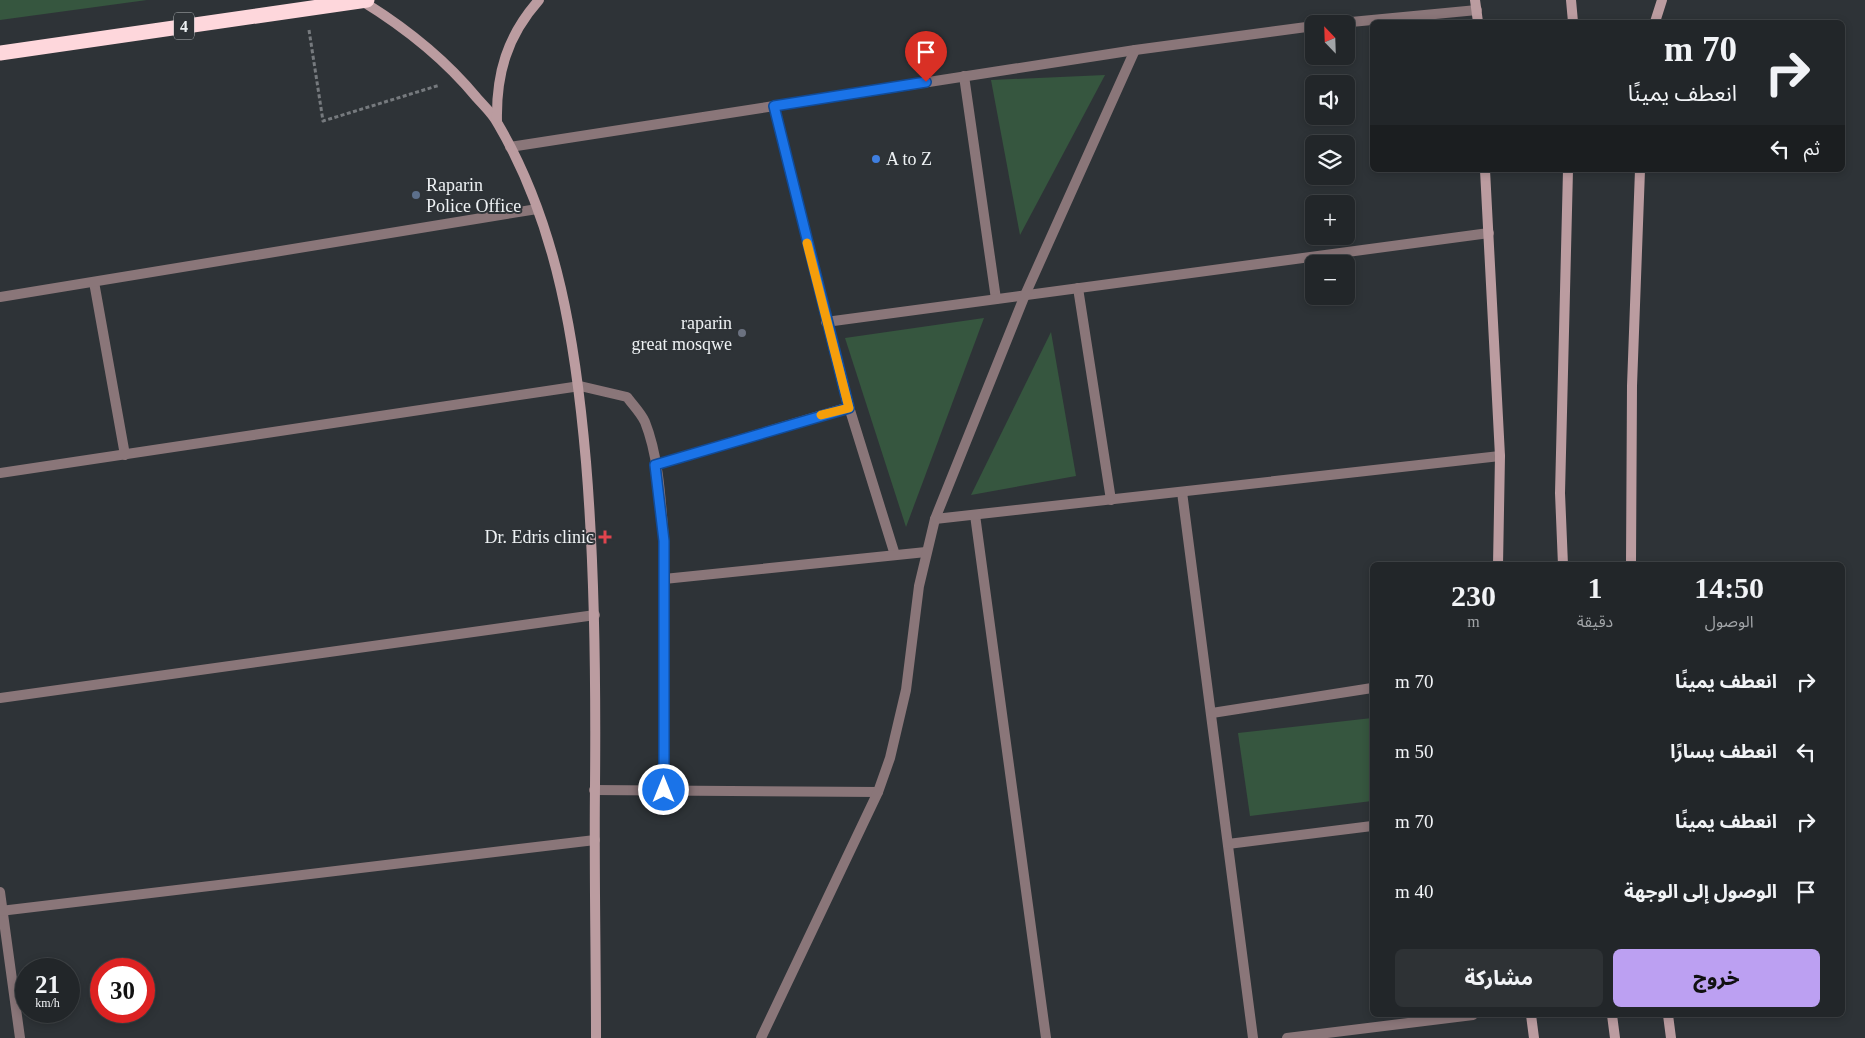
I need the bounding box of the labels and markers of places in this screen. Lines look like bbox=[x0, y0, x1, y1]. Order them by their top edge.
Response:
pin bbox=[905, 31, 947, 82]
place label: A to Z bbox=[886, 149, 932, 169]
marker: A to Z bbox=[870, 153, 882, 165]
place label: Raparin Police Office bbox=[426, 175, 521, 216]
marker: Raparin Police Office bbox=[410, 189, 422, 201]
place label: raparin great mosqwe bbox=[632, 313, 732, 354]
marker: raparin great mosqwe bbox=[736, 327, 748, 339]
place label: Dr. Edris clinic bbox=[485, 527, 594, 547]
marker: Dr. Edris clinic bbox=[598, 530, 612, 544]

